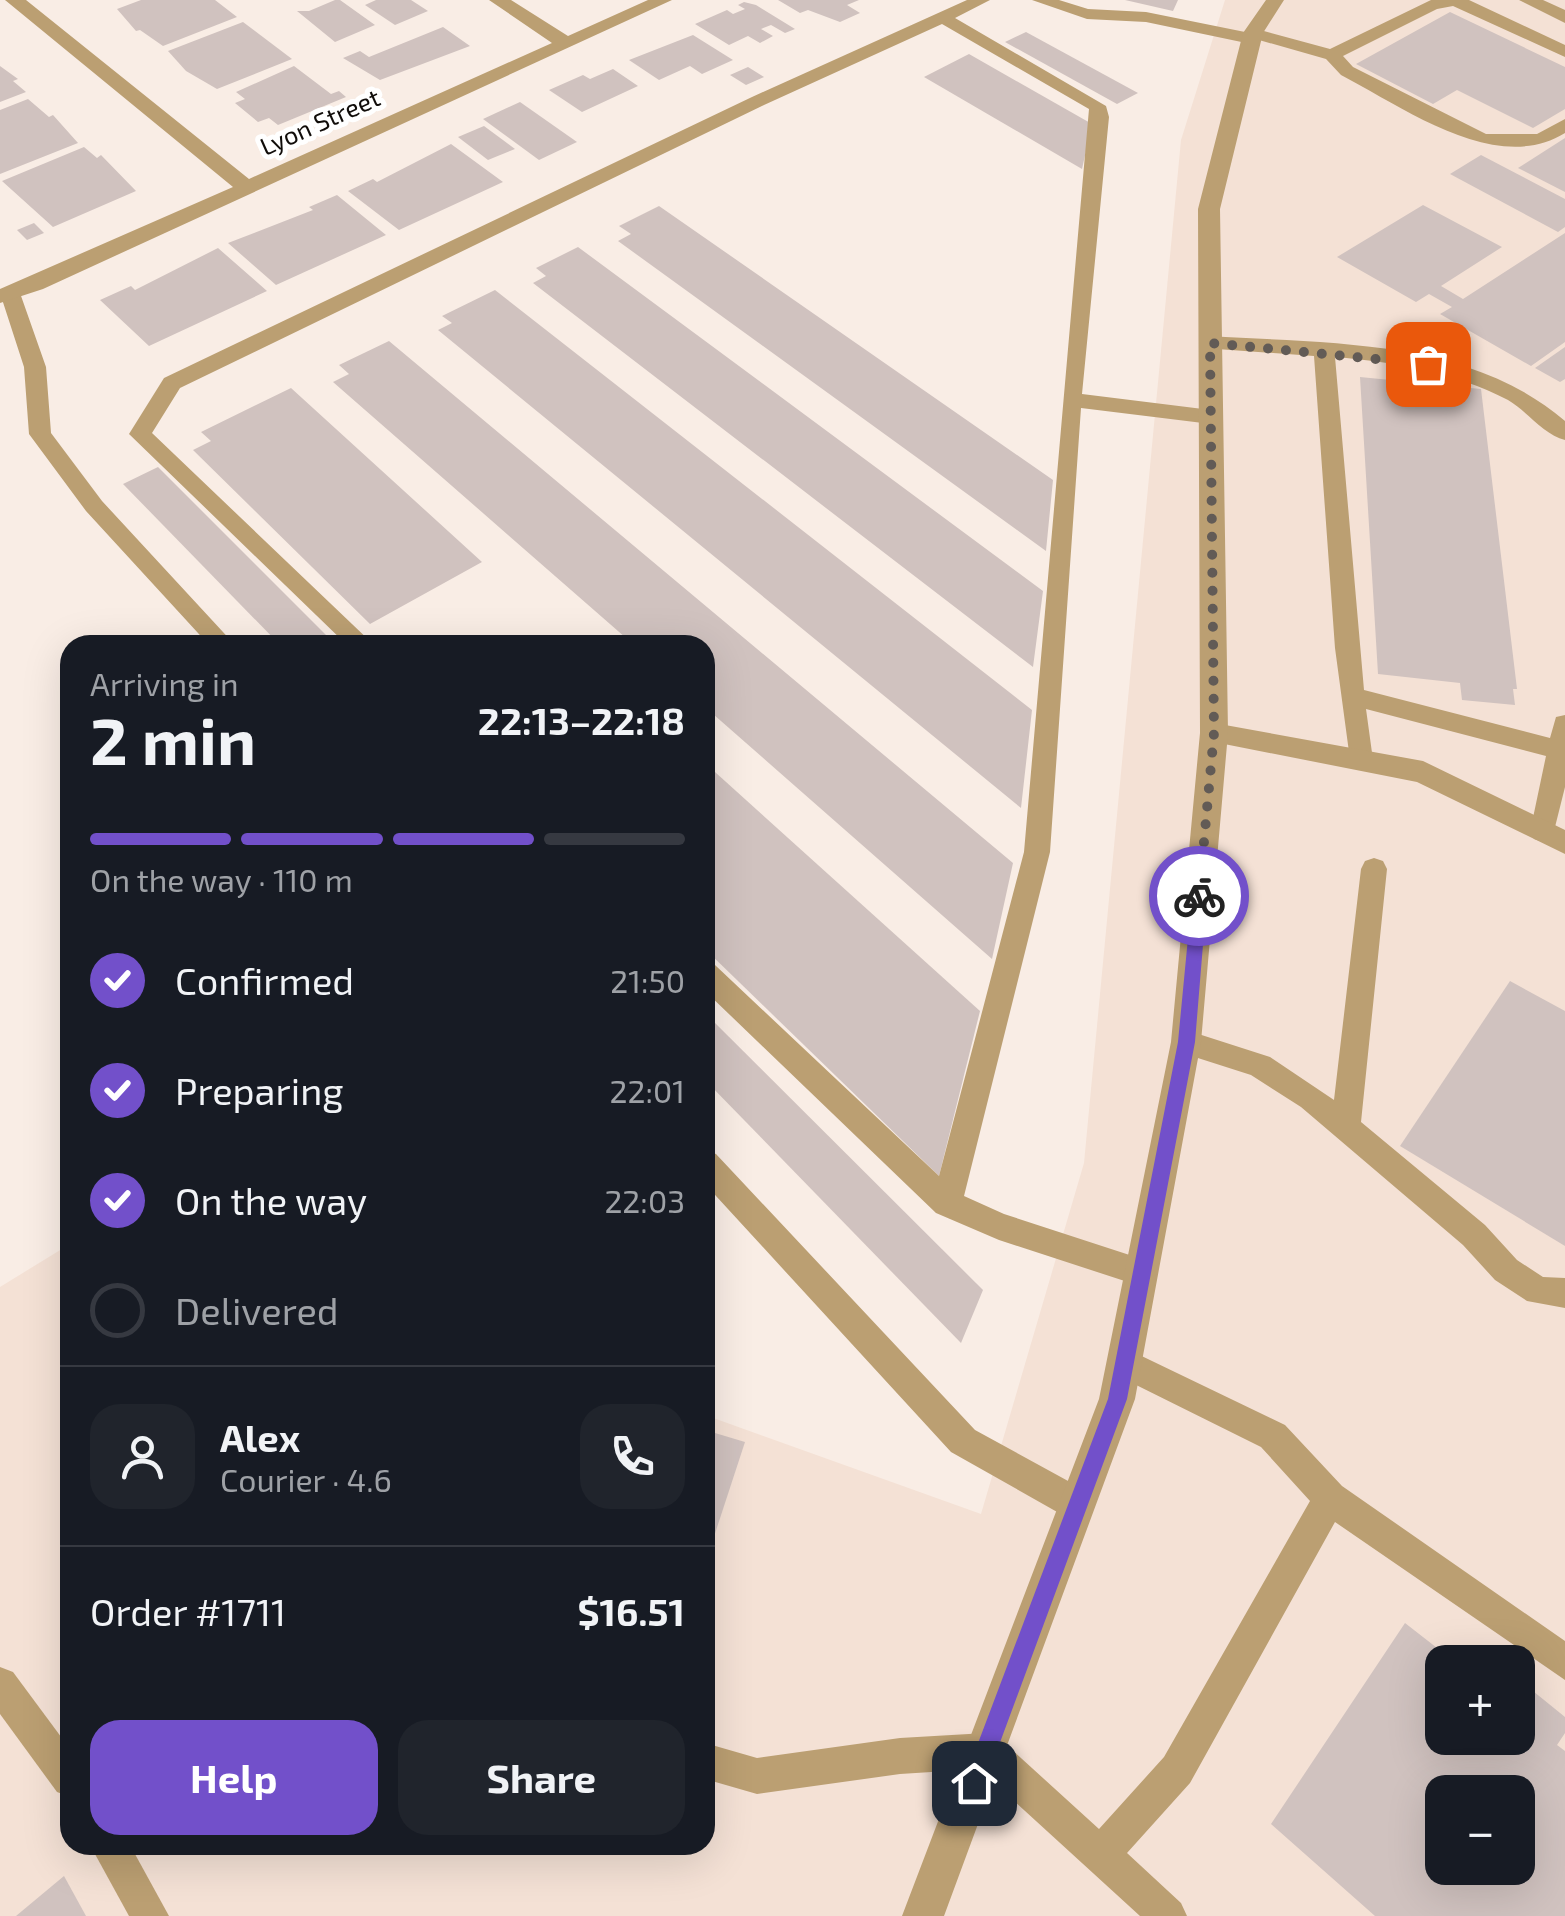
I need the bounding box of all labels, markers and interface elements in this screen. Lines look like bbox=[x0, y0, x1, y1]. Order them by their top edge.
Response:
street label: Lyon Street bbox=[255, 81, 384, 161]
pin bbox=[1386, 322, 1471, 407]
icon: bag bbox=[1401, 337, 1456, 392]
text: Arriving in bbox=[90, 664, 239, 702]
text: 22:13–22:18 bbox=[478, 697, 685, 743]
text: 2 min bbox=[90, 700, 256, 778]
courier bbox=[1149, 846, 1249, 946]
text: On the way · 110 m bbox=[90, 860, 353, 898]
icon: bike bbox=[1172, 869, 1227, 924]
icon: check bbox=[90, 953, 145, 1008]
text: Confirmed bbox=[175, 957, 354, 1003]
text: 21:50 bbox=[610, 961, 685, 999]
icon: check bbox=[90, 1063, 145, 1118]
text: Preparing bbox=[175, 1067, 343, 1113]
text: 22:01 bbox=[609, 1071, 685, 1109]
icon: check bbox=[90, 1173, 145, 1228]
text: On the way bbox=[175, 1177, 367, 1223]
text: 22:03 bbox=[604, 1181, 685, 1219]
text: Delivered bbox=[175, 1287, 339, 1333]
button: person bbox=[90, 1404, 195, 1509]
button: phone bbox=[580, 1404, 685, 1509]
text: Alex bbox=[220, 1414, 300, 1460]
text: Courier · 4.6 bbox=[220, 1460, 392, 1498]
text: Order #1711 bbox=[90, 1588, 286, 1634]
text: $16.51 bbox=[577, 1588, 685, 1634]
map controls bbox=[1425, 1645, 1535, 1885]
button: + bbox=[1425, 1645, 1535, 1755]
button: Help bbox=[90, 1720, 378, 1835]
button: Share bbox=[398, 1720, 685, 1835]
pin bbox=[932, 1741, 1017, 1826]
icon: home bbox=[947, 1756, 1002, 1811]
button: − bbox=[1425, 1775, 1535, 1885]

